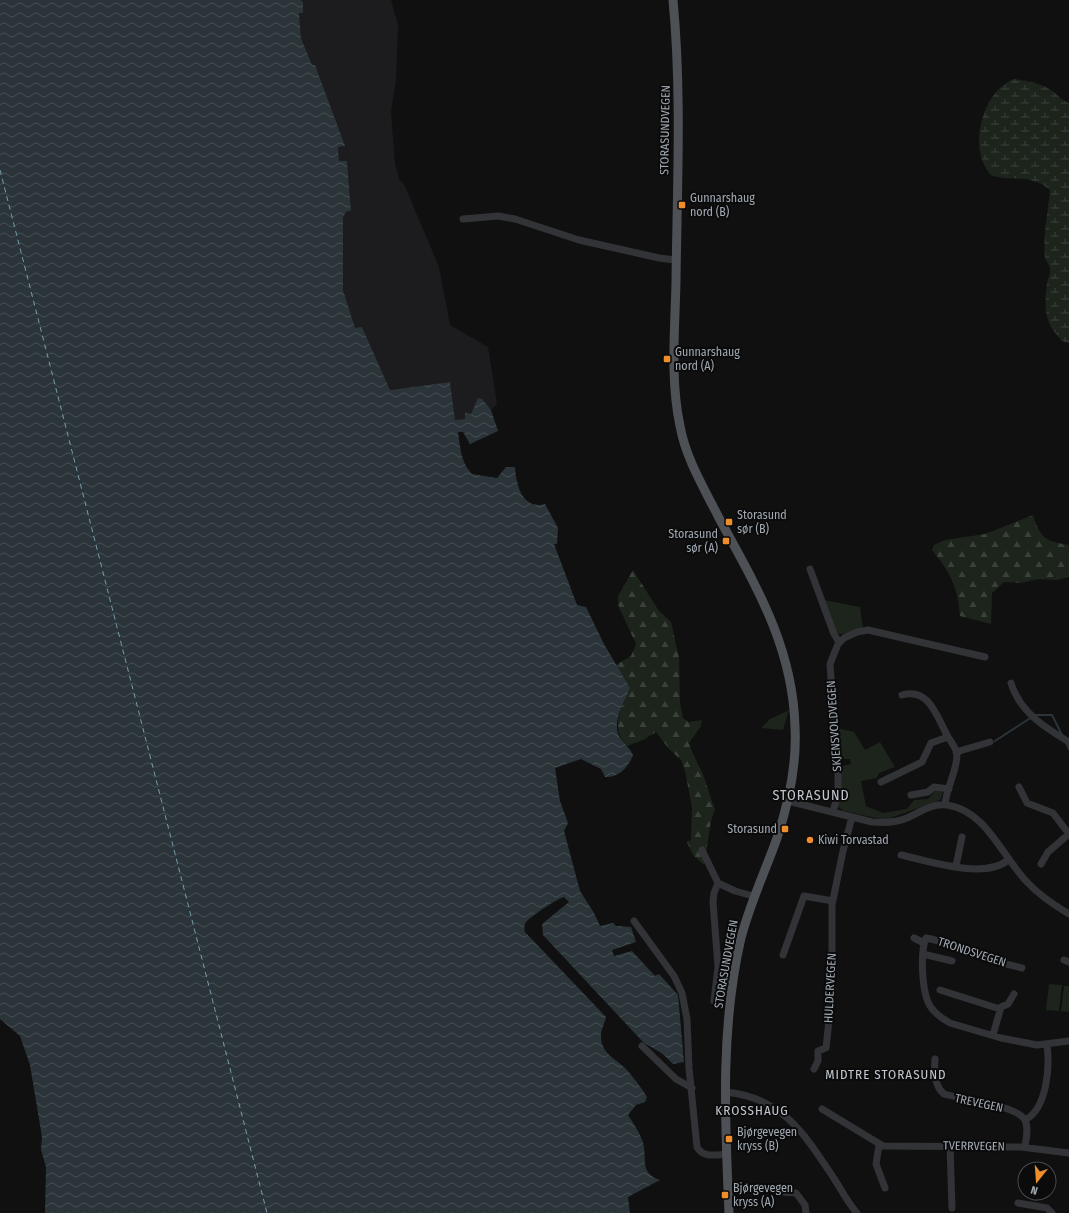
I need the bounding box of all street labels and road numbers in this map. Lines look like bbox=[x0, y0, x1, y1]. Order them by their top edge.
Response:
street label: STORASUNDVEGEN bbox=[657, 85, 673, 175]
street label: SKJENSVOLDVEGEN bbox=[824, 680, 844, 772]
street label: STORASUNDVEGEN bbox=[711, 919, 741, 1009]
street label: TRONDSVEGEN bbox=[936, 934, 1008, 970]
street label: HULDERVEGEN bbox=[821, 953, 839, 1023]
street label: TREVEGEN bbox=[954, 1091, 1004, 1115]
street label: TVERRVEGEN bbox=[943, 1138, 1005, 1154]

